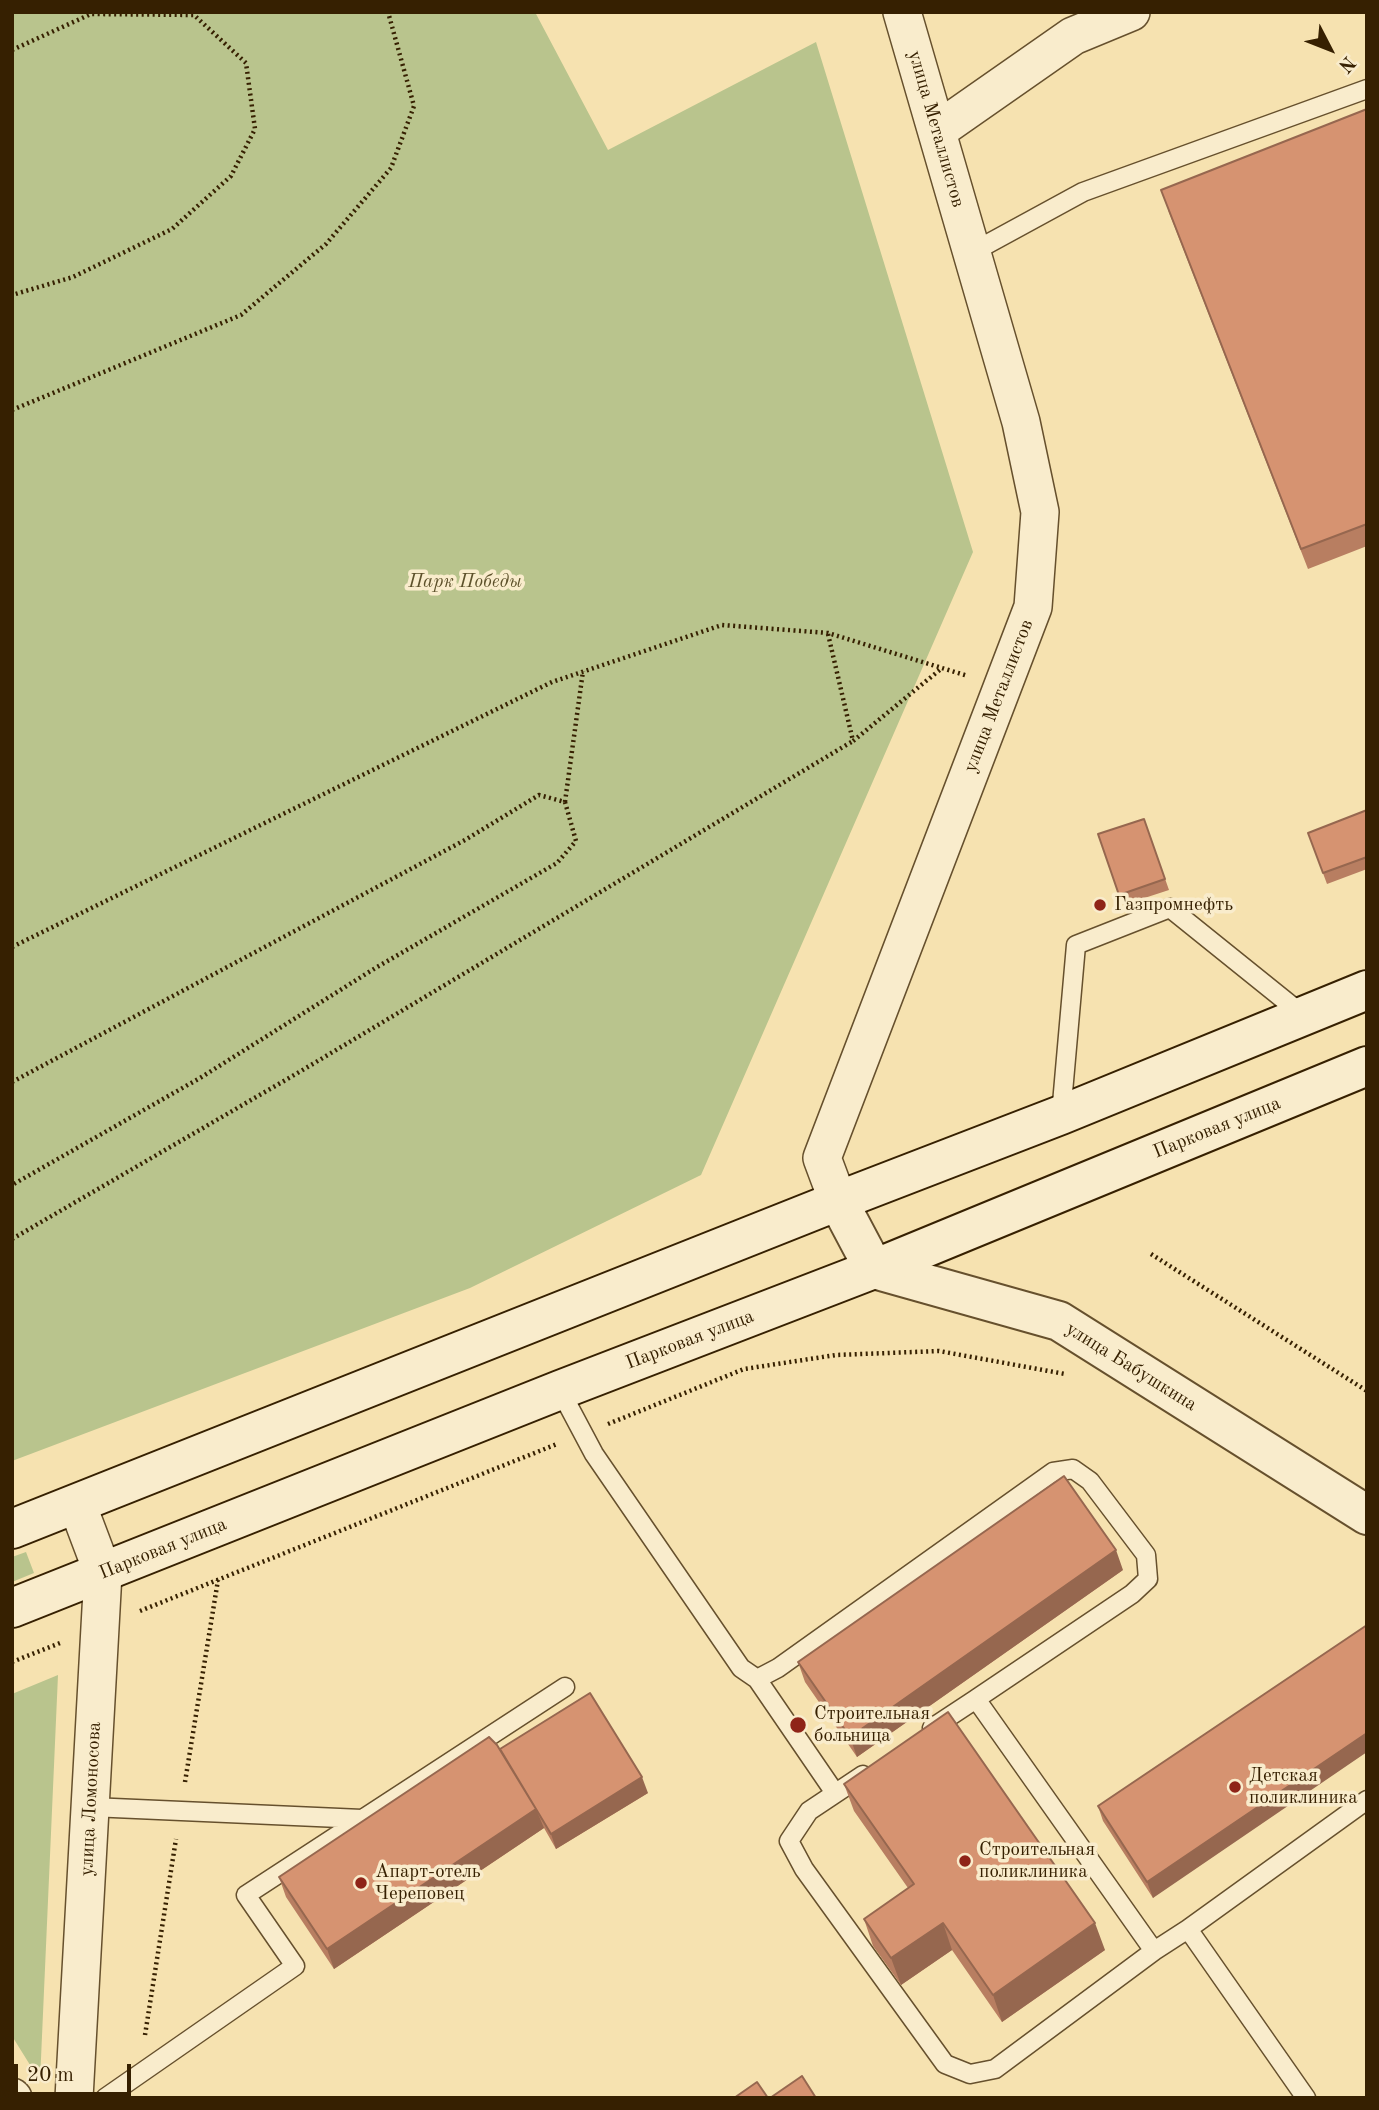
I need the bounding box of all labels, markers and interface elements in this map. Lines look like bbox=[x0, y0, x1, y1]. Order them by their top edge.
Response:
north arrow bbox=[1295, 14, 1365, 84]
street label: улица Металлистов bbox=[903, 48, 969, 210]
text: N bbox=[1334, 52, 1358, 75]
park label: Парк Победы bbox=[408, 571, 522, 593]
street label: улица Металлистов bbox=[959, 616, 1039, 776]
place label: Газпромнефть bbox=[1114, 894, 1233, 916]
marker: Газпромнефть bbox=[1092, 897, 1108, 913]
street label: Парковая улица bbox=[1150, 1092, 1284, 1164]
street label: Парковая улица bbox=[623, 1305, 757, 1375]
street label: улица Бабушкина bbox=[1061, 1318, 1201, 1416]
street label: Парковая улица bbox=[96, 1513, 230, 1585]
place label: Строительная больница bbox=[814, 1703, 930, 1747]
marker: Строительная больница bbox=[788, 1715, 808, 1735]
street label: улица Ломоносова bbox=[76, 1721, 106, 1877]
place label: Детская поликлиника bbox=[1249, 1765, 1358, 1809]
marker: Детская поликлиника bbox=[1227, 1779, 1243, 1795]
place label: Строительная поликлиника bbox=[979, 1839, 1095, 1883]
marker: Строительная поликлиника bbox=[957, 1853, 973, 1869]
place label: Апарт-отель Череповец bbox=[375, 1861, 481, 1905]
marker: Апарт-отель Череповец bbox=[353, 1875, 369, 1891]
scale bar bbox=[18, 2050, 135, 2094]
text: 20 m bbox=[27, 2065, 74, 2086]

